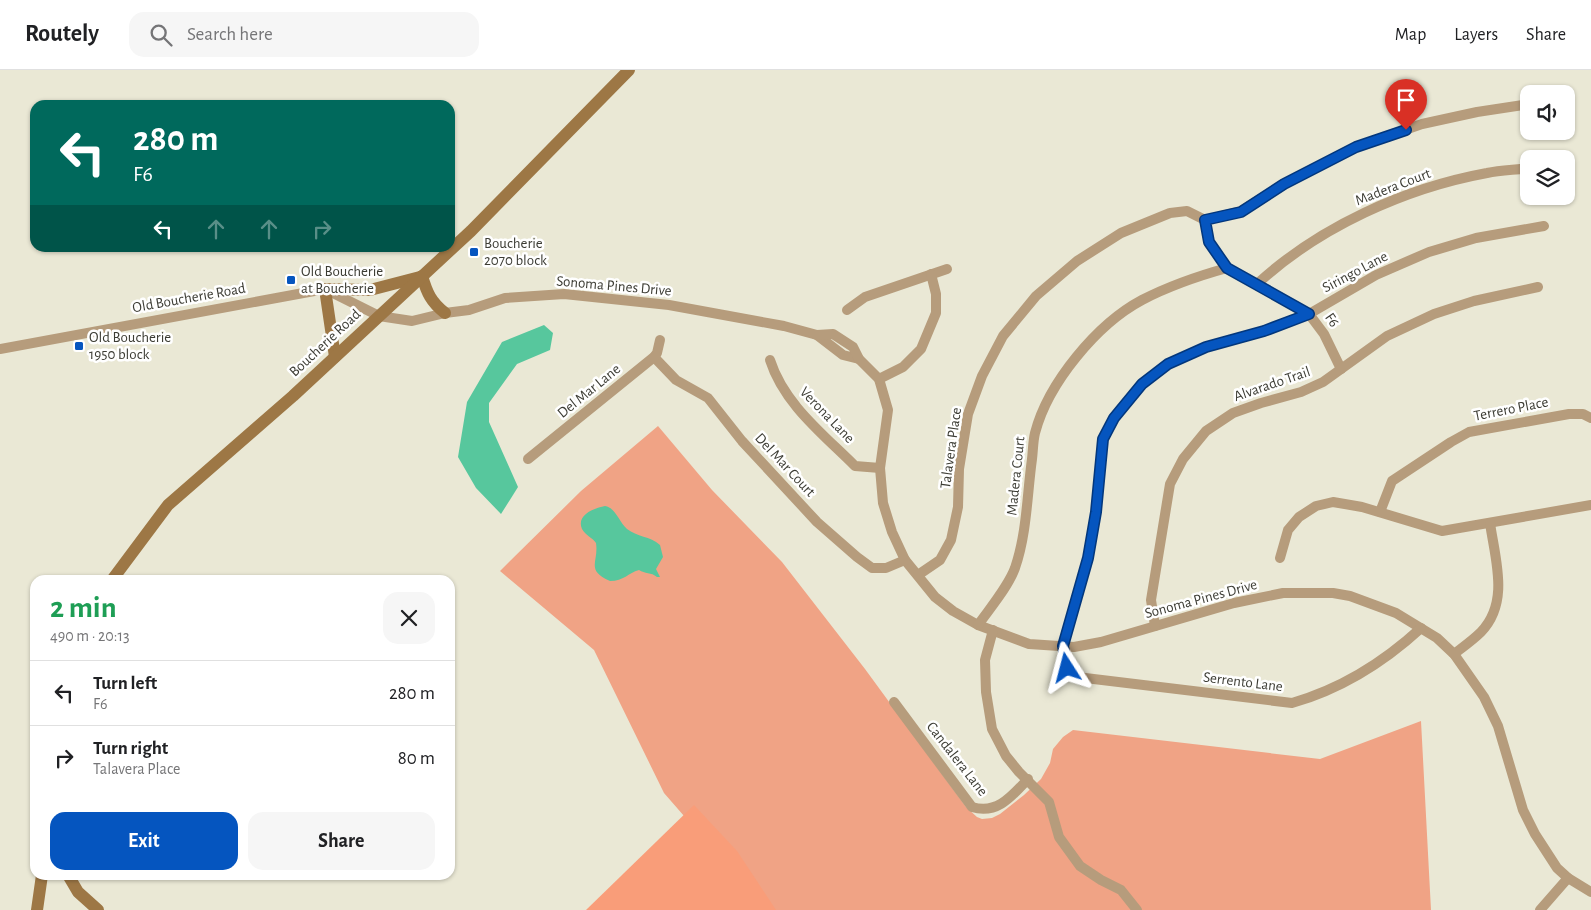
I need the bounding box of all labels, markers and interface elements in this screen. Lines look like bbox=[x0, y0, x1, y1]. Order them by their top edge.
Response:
search box bbox=[129, 12, 479, 57]
icon: search bbox=[147, 21, 175, 49]
text: Routely bbox=[25, 22, 99, 46]
text: Search here bbox=[187, 25, 273, 44]
text: Map bbox=[1395, 26, 1426, 44]
text: Layers bbox=[1454, 26, 1498, 44]
text: Share bbox=[1526, 26, 1566, 44]
pin bbox=[1385, 79, 1427, 130]
map controls bbox=[1520, 85, 1575, 205]
button: sound bbox=[1520, 85, 1575, 140]
icon: arrive bbox=[1392, 86, 1420, 114]
icon: left bbox=[50, 120, 115, 185]
text: 280 m bbox=[133, 122, 219, 157]
button: layers bbox=[1520, 150, 1575, 205]
text: F6 bbox=[133, 163, 153, 185]
street label: Madera Court bbox=[1353, 166, 1433, 208]
icon: left bbox=[149, 215, 177, 243]
icon: ahead bbox=[202, 215, 230, 243]
icon: ahead bbox=[255, 215, 283, 243]
icon: right bbox=[308, 215, 336, 243]
place label: Boucherie 2070 block bbox=[484, 236, 547, 268]
marker: Boucherie 2070 block bbox=[468, 246, 480, 258]
street label: Siringo Lane bbox=[1320, 248, 1390, 295]
place label: Old Boucherie at Boucherie bbox=[301, 264, 383, 296]
street label: Sonoma Pines Drive bbox=[556, 273, 672, 299]
marker: Old Boucherie at Boucherie bbox=[285, 274, 297, 286]
street label: Old Boucherie Road bbox=[131, 281, 247, 315]
street label: Boucherie Road bbox=[287, 306, 364, 380]
street label: F6 bbox=[1322, 310, 1342, 330]
place label: Old Boucherie 1950 block bbox=[89, 330, 171, 362]
marker: Old Boucherie 1950 block bbox=[73, 340, 85, 352]
street label: Del Mar Lane bbox=[555, 361, 623, 421]
street label: Alvarado Trail bbox=[1232, 364, 1312, 404]
street label: Verona Lane bbox=[797, 384, 857, 446]
street label: Terrero Place bbox=[1472, 394, 1550, 424]
street label: Talavera Place bbox=[938, 406, 964, 490]
street label: Del Mar Court bbox=[752, 430, 818, 500]
street label: Madera Court bbox=[1004, 436, 1028, 516]
street label: Sonoma Pines Drive bbox=[1143, 577, 1259, 621]
button: close bbox=[383, 592, 435, 644]
text: 2 min bbox=[50, 593, 117, 623]
text: 490 m · 20:13 bbox=[50, 628, 130, 644]
position arrow bbox=[1040, 641, 1092, 693]
street label: Serrento Lane bbox=[1202, 670, 1284, 694]
text: Turn left bbox=[93, 674, 157, 693]
icon: left bbox=[50, 679, 78, 707]
text: 280 m bbox=[389, 684, 435, 703]
text: F6 bbox=[93, 696, 107, 712]
street label: Candalera Lane bbox=[924, 719, 990, 799]
text: Turn right bbox=[93, 739, 168, 758]
icon: right bbox=[50, 744, 78, 772]
text: 80 m bbox=[398, 749, 435, 768]
text: Talavera Place bbox=[93, 761, 180, 777]
button: Exit bbox=[50, 812, 238, 870]
button: Share bbox=[248, 812, 435, 870]

